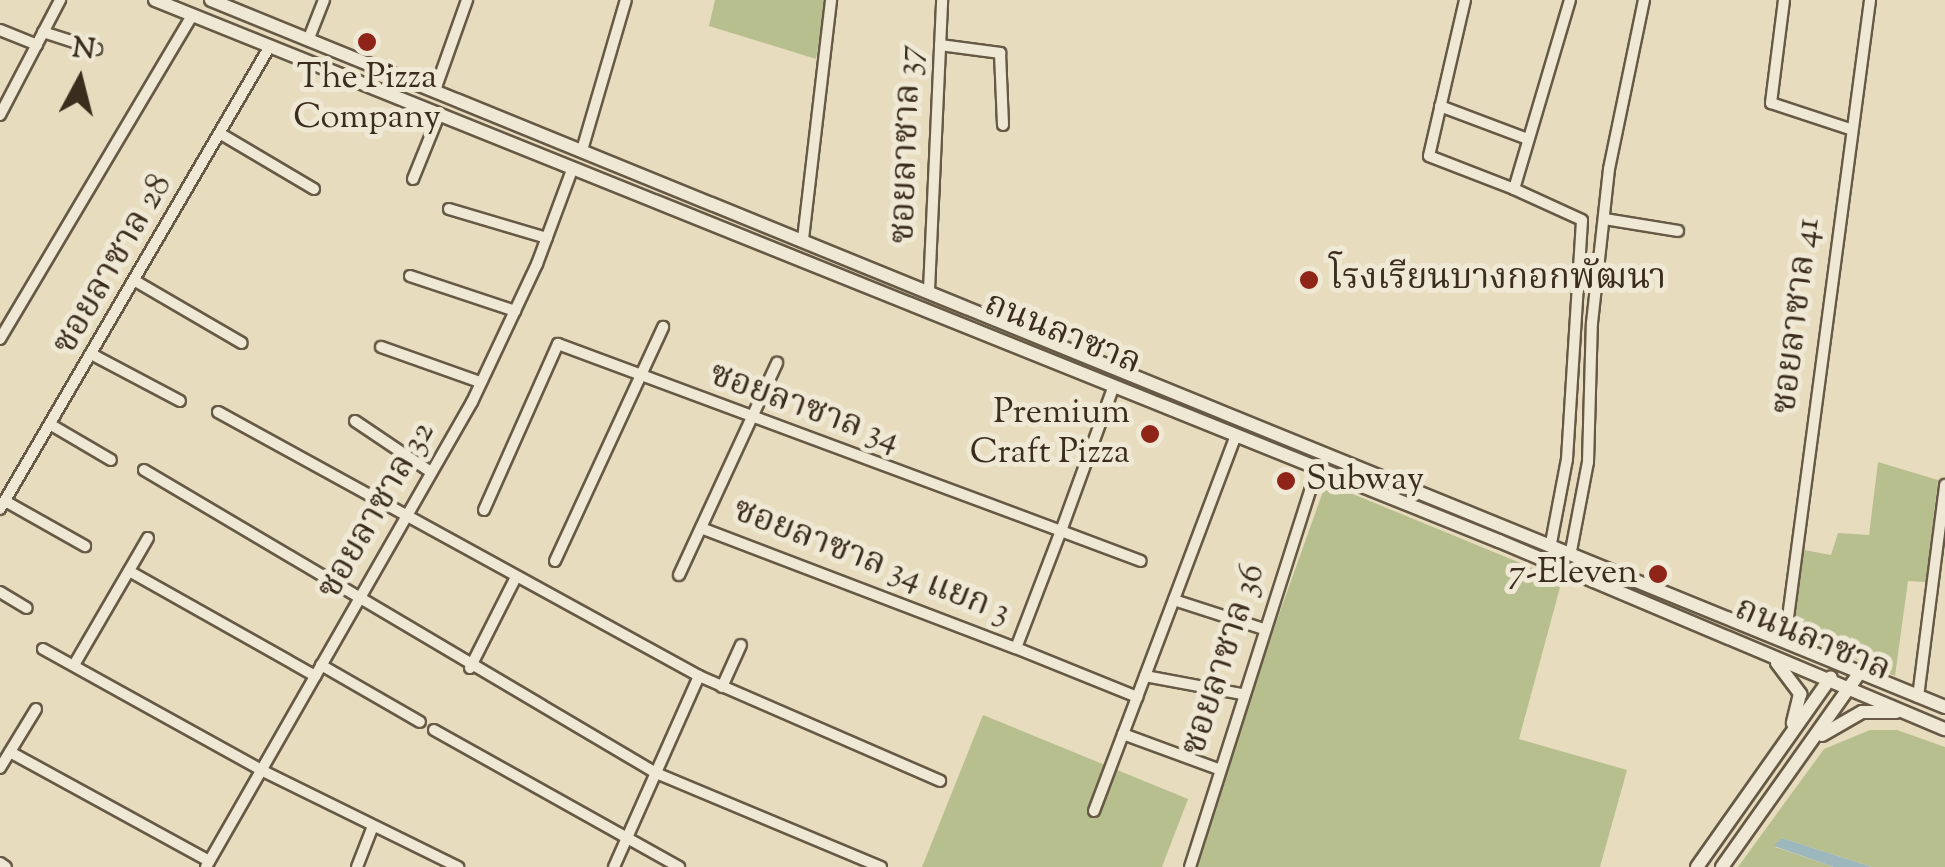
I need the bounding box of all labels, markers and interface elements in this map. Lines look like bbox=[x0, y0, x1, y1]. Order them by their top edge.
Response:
text: N bbox=[70, 29, 97, 71]
north arrow bbox=[30, 30, 130, 130]
marker: The Pizza Company bbox=[356, 31, 378, 53]
street label: ซอยลาซาล 37 bbox=[884, 44, 932, 244]
place label: The Pizza Company bbox=[293, 58, 441, 140]
street label: ซอยลาซาล 28 bbox=[45, 167, 183, 363]
street label: ซอยลาซาล 41 bbox=[1765, 216, 1831, 416]
place label: โรงเรียนบางกอกพัฒนา bbox=[1329, 259, 1666, 301]
marker: โรงเรียนบางกอกพัฒนา bbox=[1298, 269, 1320, 291]
street label: ถนนลาซาล bbox=[977, 285, 1147, 385]
street label: ซอยลาซาล 34 bbox=[703, 355, 905, 463]
place label: Premium Craft Pizza bbox=[970, 393, 1130, 475]
street label: ซอยลาซาล 32 bbox=[310, 415, 446, 607]
marker: Premium Craft Pizza bbox=[1139, 423, 1161, 445]
place label: Subway bbox=[1306, 460, 1424, 502]
marker: Subway bbox=[1275, 470, 1297, 492]
street label: ซอยลาซาล 34 แยก 3 bbox=[726, 491, 1016, 635]
place label: 7-Eleven bbox=[1509, 553, 1638, 595]
street label: ซอยลาซาล 36 bbox=[1174, 559, 1276, 761]
marker: 7-Eleven bbox=[1647, 563, 1669, 585]
street label: ถนนลาซาล bbox=[1728, 589, 1896, 693]

